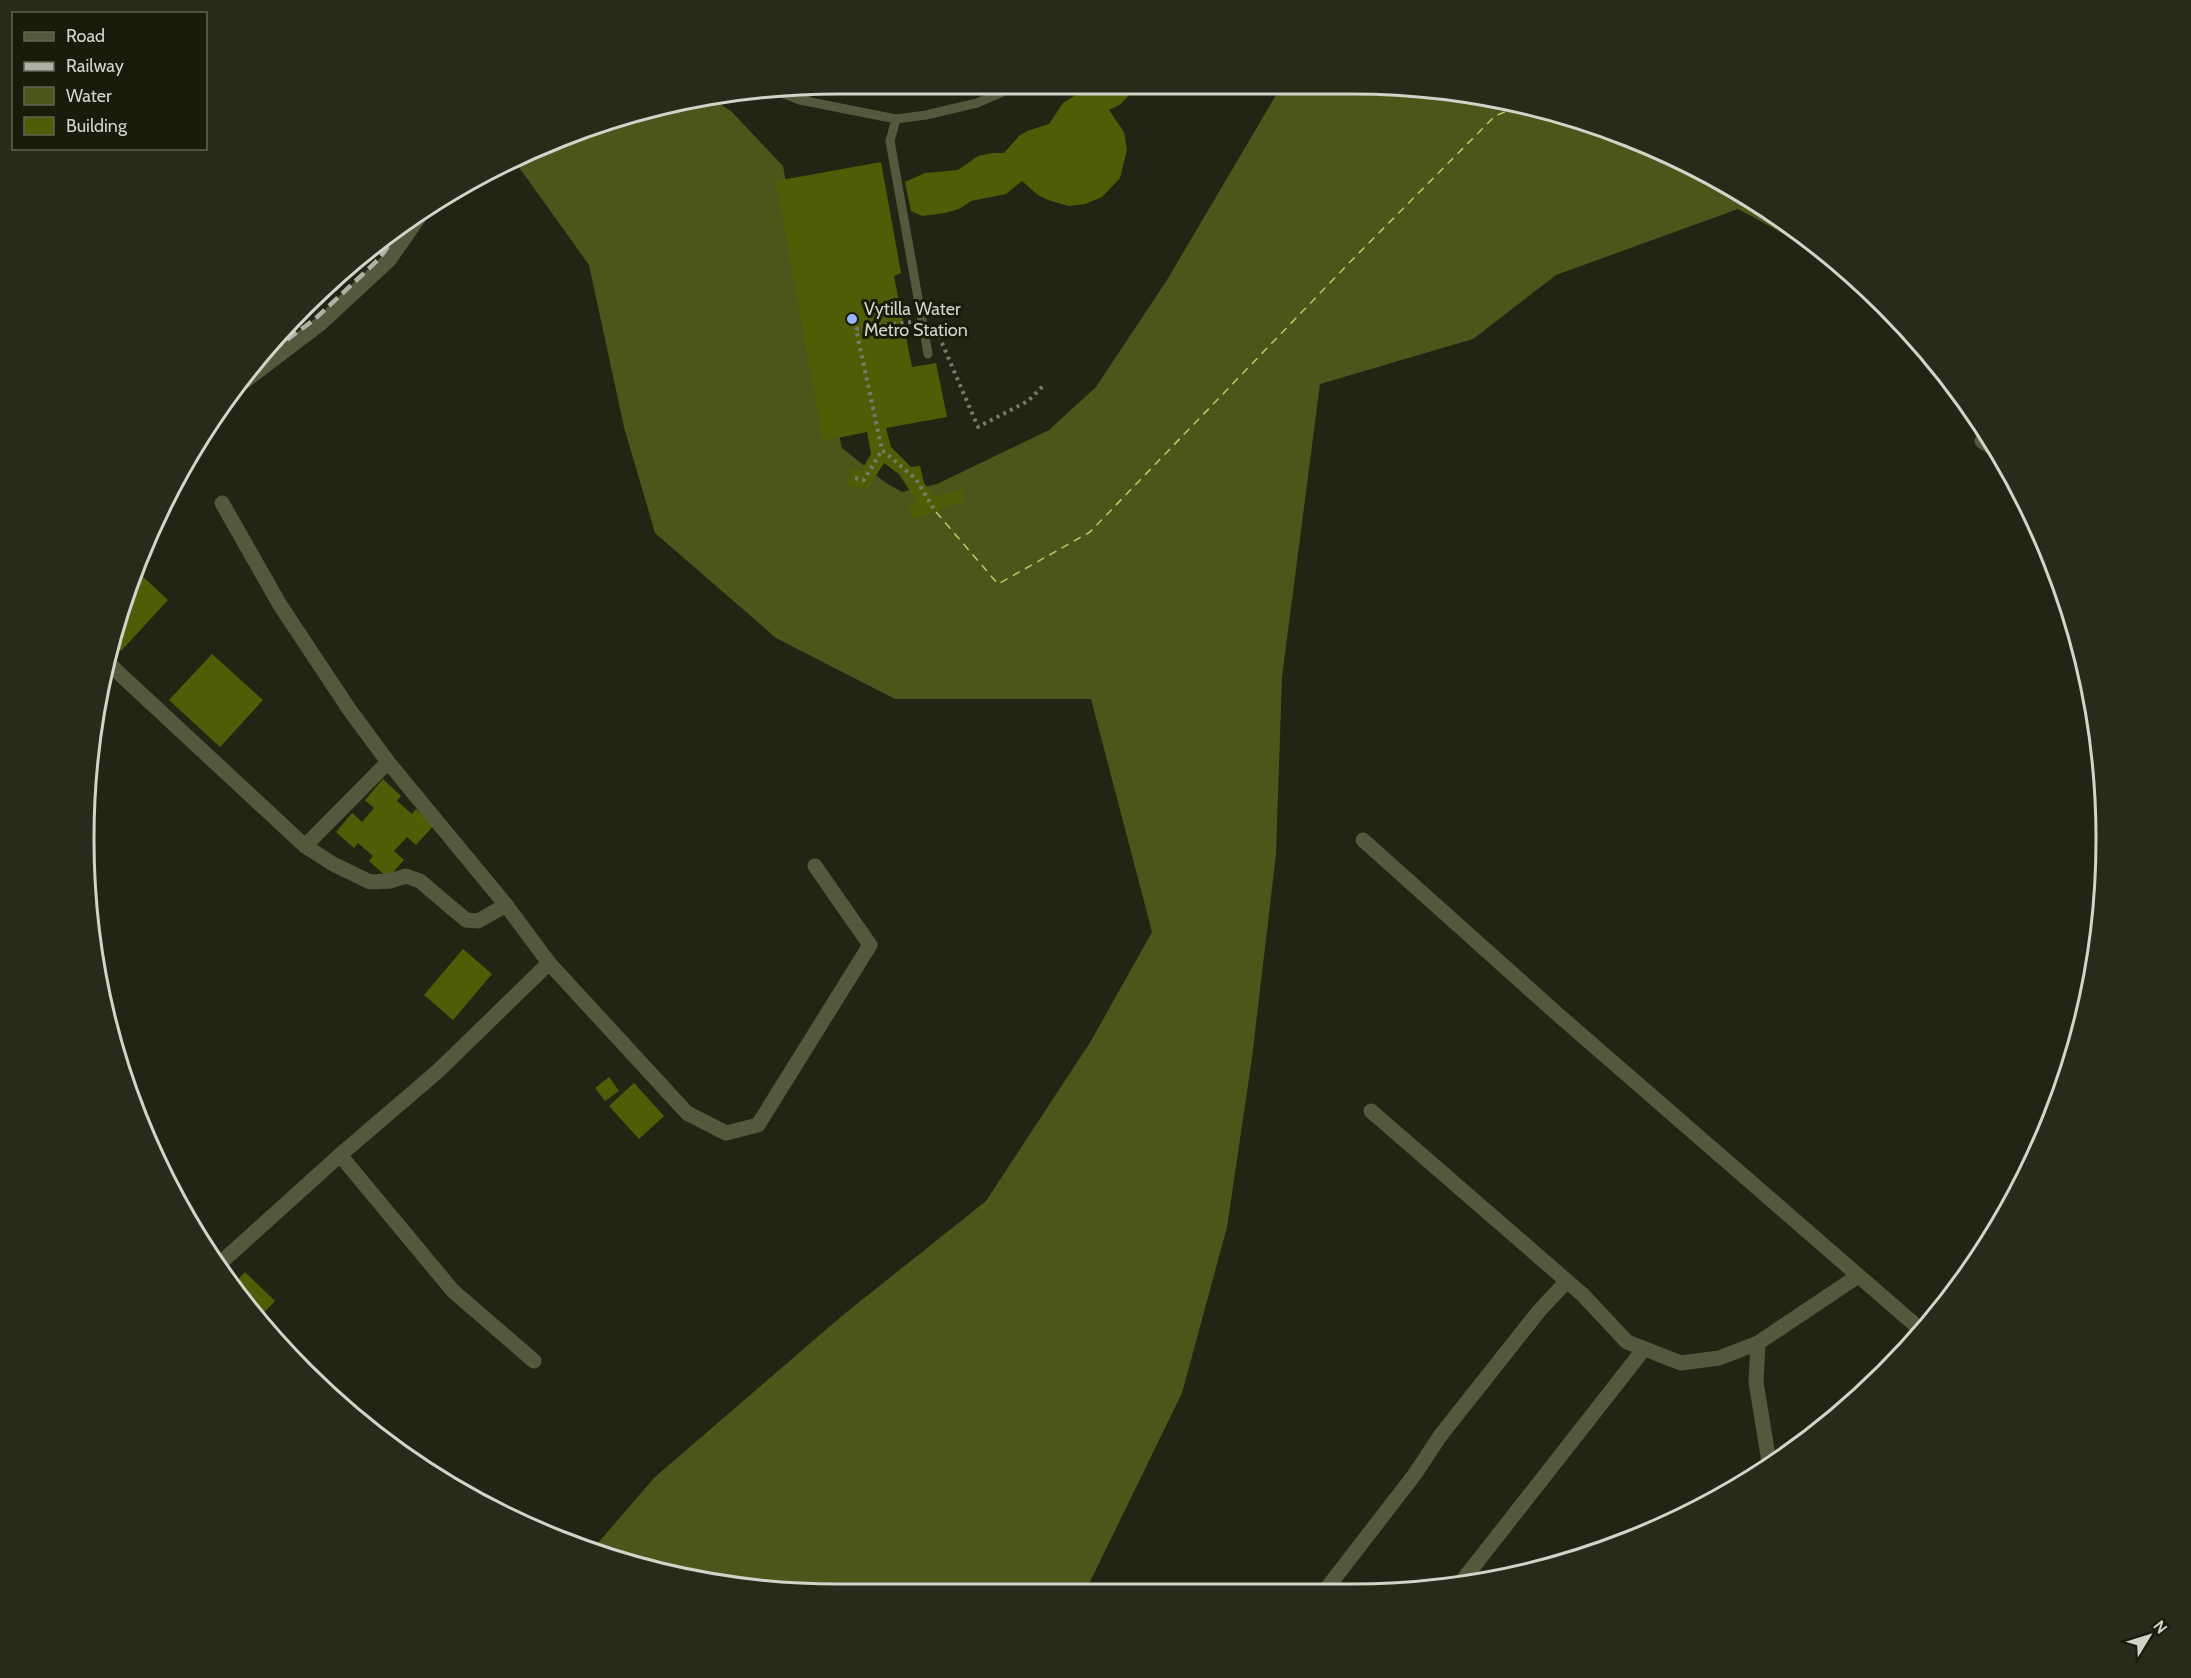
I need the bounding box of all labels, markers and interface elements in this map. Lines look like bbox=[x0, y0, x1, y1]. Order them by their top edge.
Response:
legend bbox=[12, 12, 207, 150]
text: Road bbox=[66, 25, 105, 47]
text: Railway bbox=[66, 55, 124, 77]
text: Water bbox=[66, 85, 112, 107]
text: Building bbox=[66, 115, 128, 137]
place label: Vytilla Water Metro Station bbox=[864, 298, 968, 341]
marker: Vytilla Water Metro Station bbox=[845, 312, 859, 326]
north arrow bbox=[2119, 1606, 2179, 1666]
text: N bbox=[2149, 1617, 2171, 1637]

